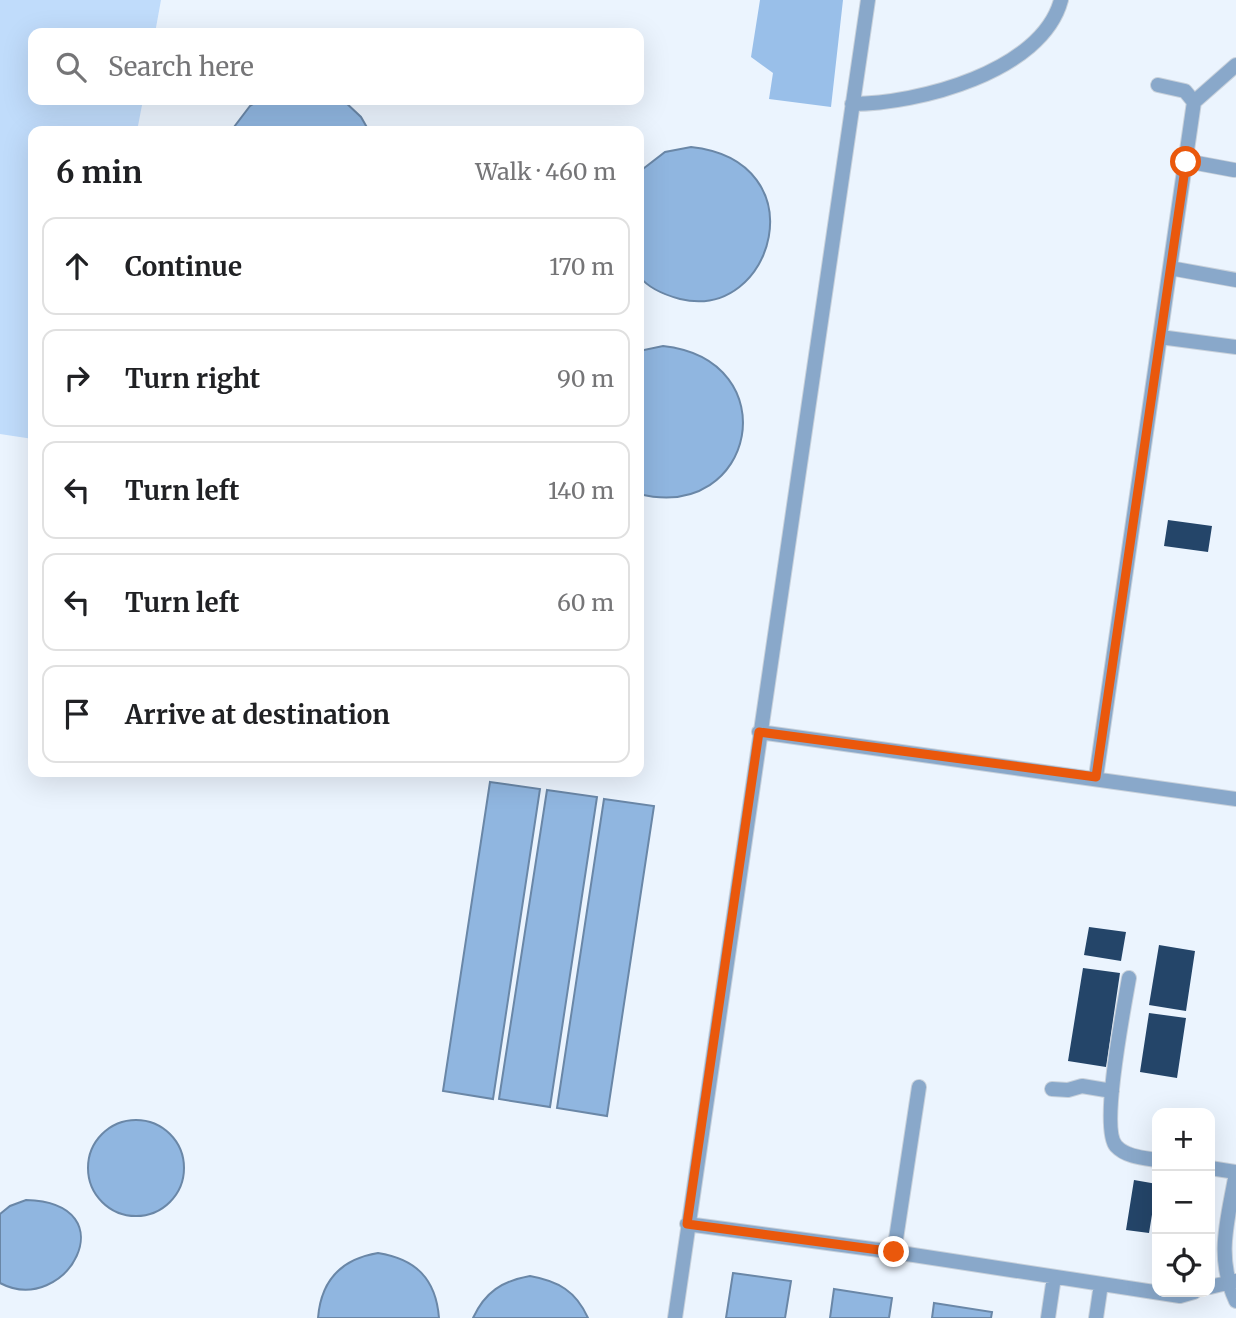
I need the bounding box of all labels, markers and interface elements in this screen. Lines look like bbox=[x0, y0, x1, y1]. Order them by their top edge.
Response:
search box bbox=[28, 28, 644, 105]
icon: search bbox=[52, 48, 90, 86]
text: Search here bbox=[108, 50, 254, 83]
route start bbox=[1170, 146, 1201, 177]
text: 6 min bbox=[56, 153, 142, 191]
text: Walk · 460 m bbox=[475, 157, 616, 186]
icon: ahead bbox=[58, 247, 96, 285]
text: Continue bbox=[125, 250, 242, 283]
text: 170 m bbox=[549, 252, 614, 281]
icon: right bbox=[58, 359, 96, 397]
text: Turn right bbox=[125, 362, 260, 395]
text: 90 m bbox=[557, 364, 614, 393]
icon: left bbox=[58, 471, 96, 509]
text: Turn left bbox=[125, 474, 239, 507]
text: 140 m bbox=[548, 476, 614, 505]
icon: left bbox=[58, 583, 96, 621]
text: Turn left bbox=[125, 586, 239, 619]
text: 60 m bbox=[557, 588, 614, 617]
icon: arrive bbox=[58, 695, 96, 733]
text: Arrive at destination bbox=[125, 698, 390, 731]
map controls bbox=[1152, 1108, 1215, 1297]
button: + bbox=[1152, 1108, 1215, 1171]
button: − bbox=[1152, 1171, 1215, 1234]
button: locate bbox=[1152, 1234, 1215, 1297]
route end bbox=[878, 1236, 909, 1267]

